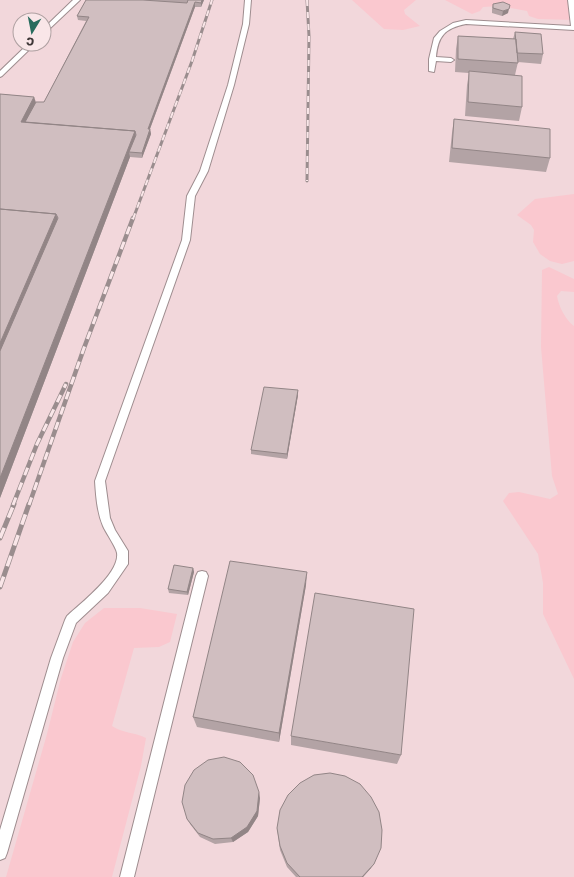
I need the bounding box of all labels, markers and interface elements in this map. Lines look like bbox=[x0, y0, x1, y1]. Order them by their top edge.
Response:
north arrow bbox=[12, 12, 52, 52]
text: С bbox=[25, 35, 35, 49]

